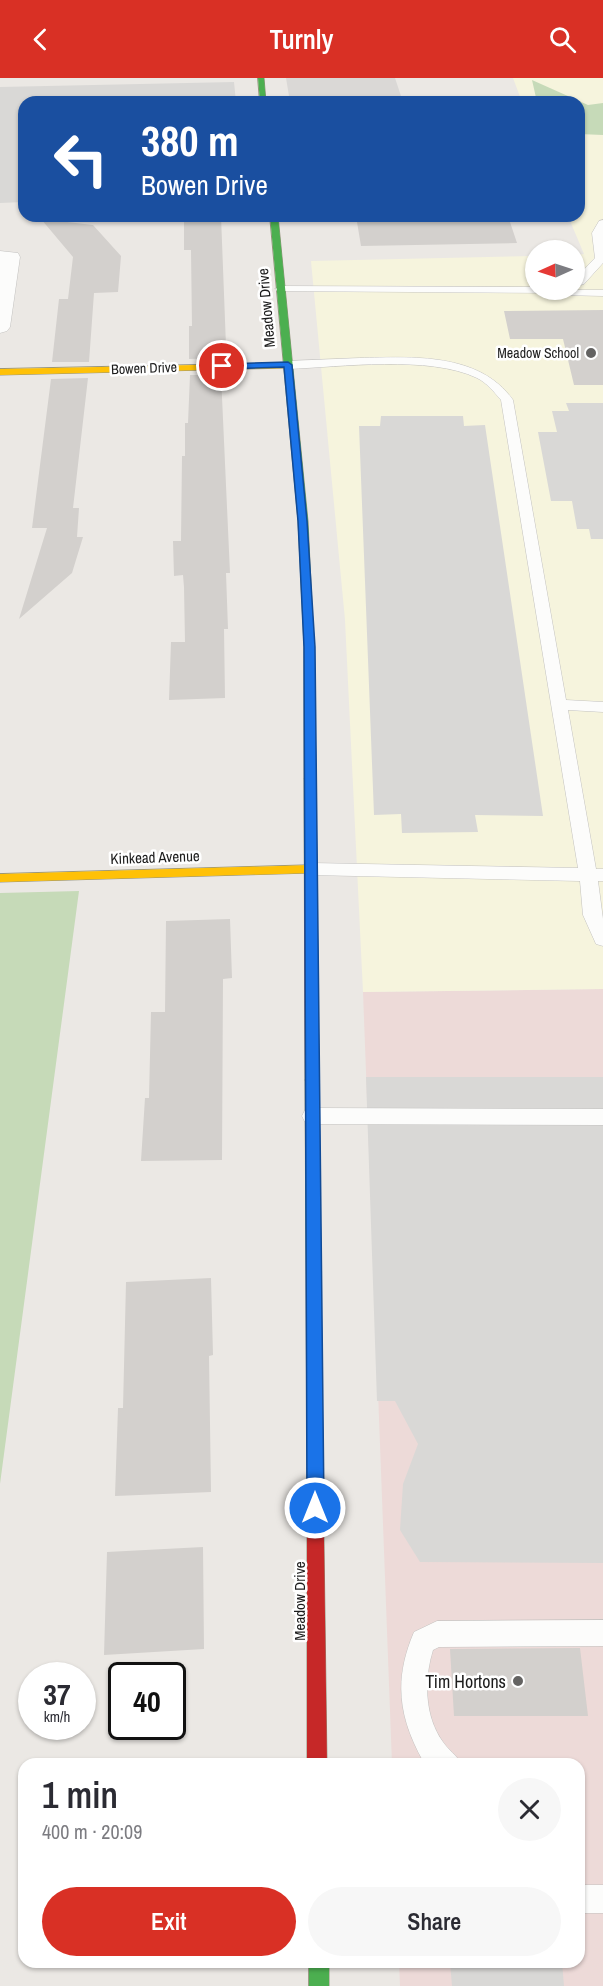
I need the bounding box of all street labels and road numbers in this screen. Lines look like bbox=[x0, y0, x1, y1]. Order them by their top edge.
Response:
street label: Meadow Drive bbox=[252, 267, 280, 348]
street label: Bowen Drive bbox=[111, 358, 177, 378]
street label: Kinkead Avenue bbox=[110, 845, 200, 869]
street label: Meadow Drive bbox=[289, 1561, 310, 1641]

